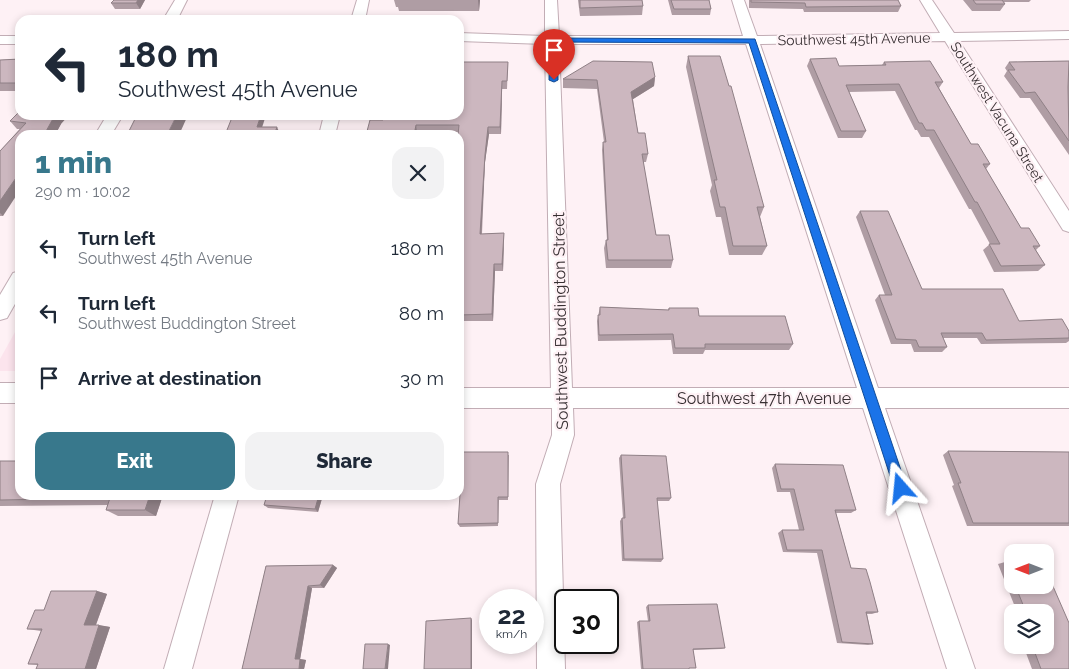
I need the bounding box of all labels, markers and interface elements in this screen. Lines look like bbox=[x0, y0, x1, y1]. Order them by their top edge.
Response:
pin bbox=[533, 29, 575, 80]
street label: Southwest 45th Avenue bbox=[778, 30, 930, 48]
text: 180 m bbox=[118, 34, 219, 75]
icon: left bbox=[35, 35, 100, 100]
icon: arrive bbox=[540, 36, 568, 64]
street label: Southwest Vacuna Street bbox=[947, 39, 1047, 185]
text: Southwest 45th Avenue bbox=[118, 76, 358, 102]
text: 1 min bbox=[35, 145, 112, 180]
button: close bbox=[392, 147, 444, 199]
text: 290 m · 10:02 bbox=[35, 182, 130, 201]
street label: Southwest Buddington Street bbox=[549, 211, 572, 430]
text: Turn left bbox=[78, 227, 155, 249]
icon: left bbox=[35, 234, 63, 262]
text: 180 m bbox=[391, 237, 444, 259]
text: Southwest 45th Avenue bbox=[78, 249, 252, 268]
text: Turn left bbox=[78, 292, 155, 314]
icon: left bbox=[35, 299, 63, 327]
text: 80 m bbox=[399, 302, 444, 324]
text: Southwest Buddington Street bbox=[78, 314, 296, 333]
icon: arrive bbox=[35, 364, 63, 392]
text: Arrive at destination bbox=[78, 367, 262, 389]
text: 30 m bbox=[400, 367, 444, 389]
street label: Southwest 47th Avenue bbox=[677, 389, 851, 408]
button: Exit bbox=[35, 432, 235, 490]
button: Share bbox=[245, 432, 444, 490]
position arrow bbox=[874, 461, 926, 513]
north arrow bbox=[1004, 544, 1054, 594]
map controls bbox=[1004, 544, 1054, 654]
speed limit sign: 30 bbox=[554, 589, 619, 654]
text: 22 bbox=[497, 600, 526, 630]
button: layers bbox=[1004, 604, 1054, 654]
text: km/h bbox=[496, 627, 527, 641]

